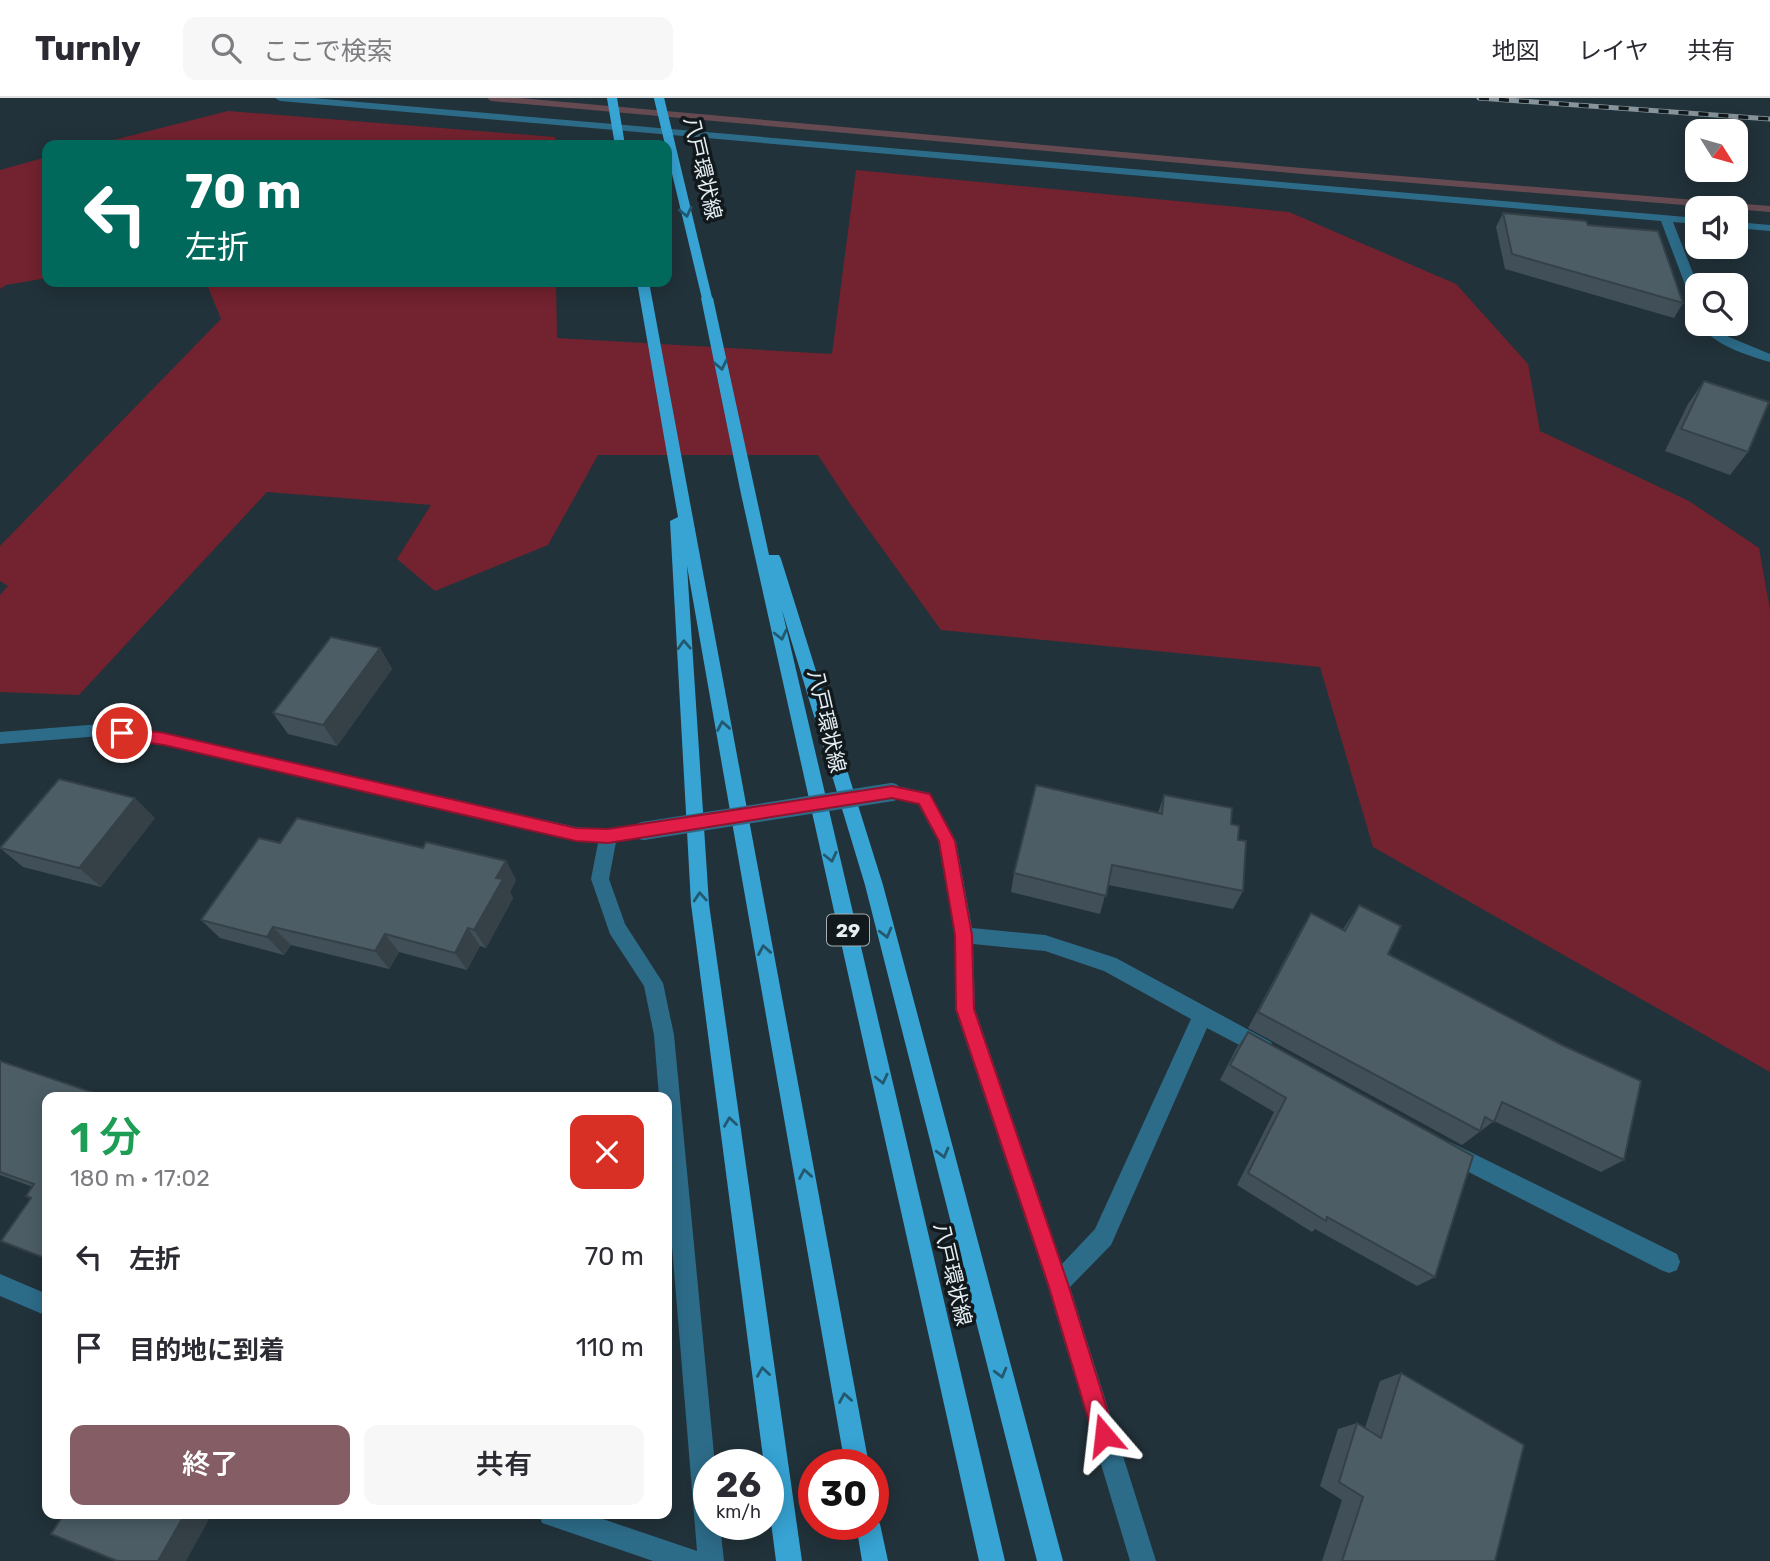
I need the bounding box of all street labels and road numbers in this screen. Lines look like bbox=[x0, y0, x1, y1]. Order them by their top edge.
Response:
street label: 八戸環状線 bbox=[679, 114, 727, 222]
street label: 八戸環状線 bbox=[803, 667, 851, 775]
road number: 29 bbox=[827, 915, 869, 946]
street label: 八戸環状線 bbox=[929, 1220, 977, 1328]

